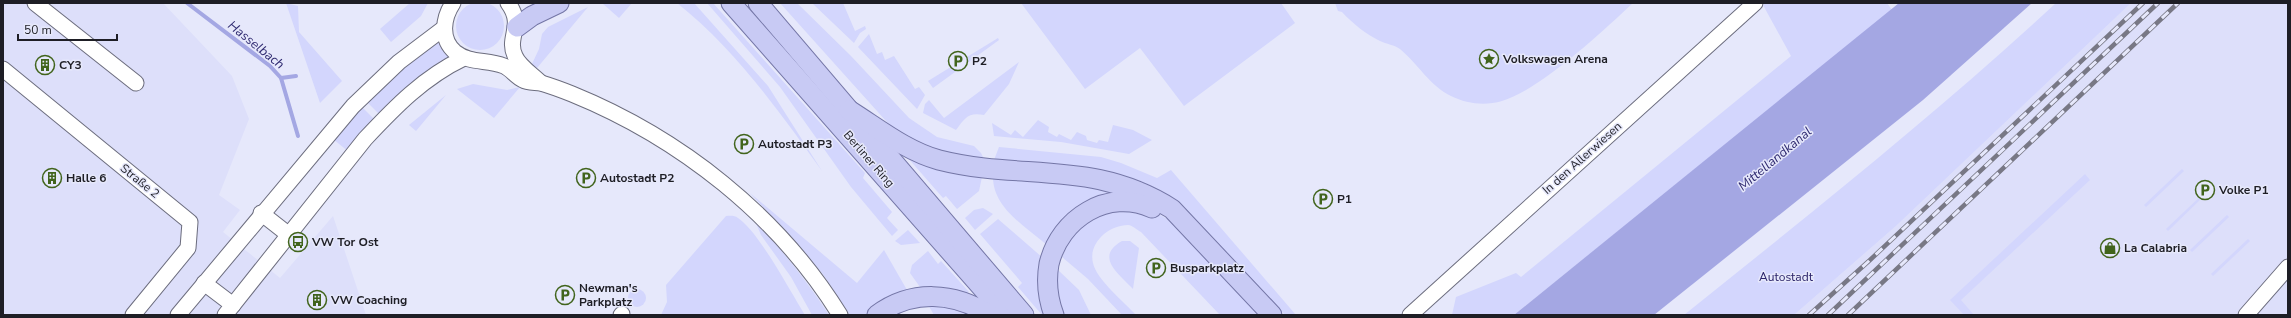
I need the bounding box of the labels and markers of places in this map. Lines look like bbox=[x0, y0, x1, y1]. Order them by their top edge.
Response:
place icon: Volkswagen Arena bbox=[1478, 48, 1500, 70]
parking icon: P2 bbox=[947, 50, 969, 72]
place label: Volkswagen Arena bbox=[1502, 51, 1608, 67]
place label: P2 bbox=[972, 53, 987, 69]
building icon: CY3 bbox=[34, 54, 56, 76]
place label: CY3 bbox=[59, 57, 82, 73]
parking icon: Autostadt P3 bbox=[733, 133, 755, 155]
place label: Autostadt P3 bbox=[758, 136, 832, 152]
building icon: Halle 6 bbox=[41, 167, 63, 189]
parking icon: Autostadt P2 bbox=[575, 167, 597, 189]
place label: Halle 6 bbox=[66, 170, 106, 186]
place label: Autostadt P2 bbox=[600, 170, 674, 186]
parking icon: Volke P1 bbox=[2194, 179, 2216, 201]
place label: Volke P1 bbox=[2218, 182, 2269, 198]
parking icon: P1 bbox=[1312, 188, 1334, 210]
place label: P1 bbox=[1337, 191, 1352, 207]
bus stop icon: VW Tor Ost bbox=[287, 231, 309, 253]
place label: VW Tor Ost bbox=[311, 234, 379, 250]
shop icon: La Calabria bbox=[2099, 237, 2121, 259]
place label: La Calabria bbox=[2124, 240, 2187, 256]
parking icon: Busparkplatz bbox=[1145, 257, 1167, 279]
place label: Busparkplatz bbox=[1170, 260, 1244, 276]
place label: Newman's Parkplatz bbox=[579, 280, 638, 310]
parking icon: Newman's Parkplatz bbox=[554, 284, 576, 306]
building icon: VW Coaching bbox=[306, 289, 328, 311]
place label: VW Coaching bbox=[330, 292, 407, 308]

